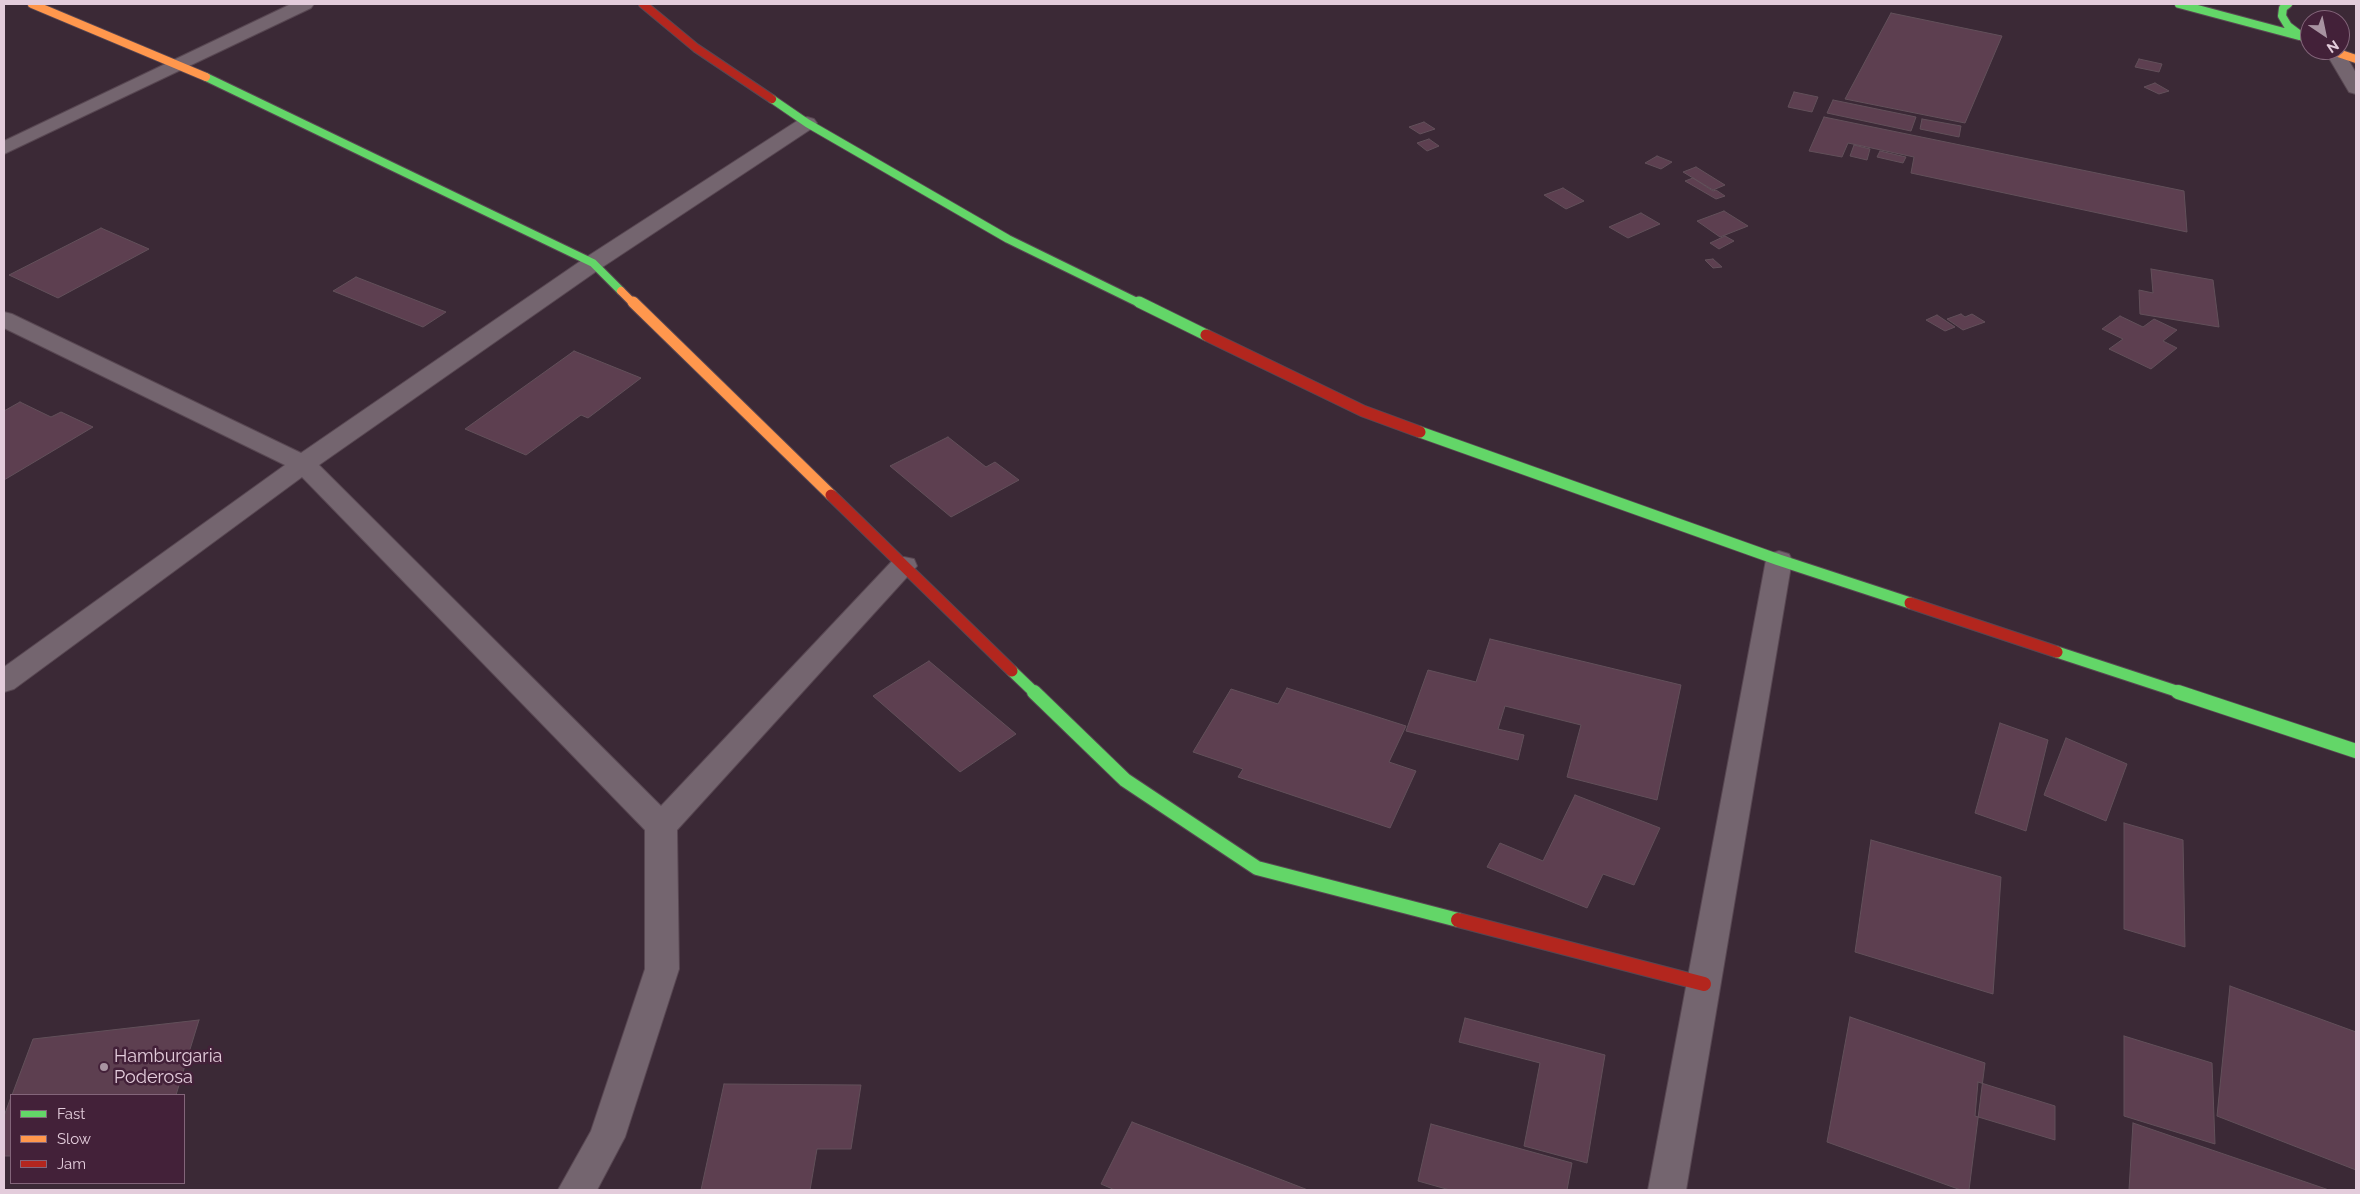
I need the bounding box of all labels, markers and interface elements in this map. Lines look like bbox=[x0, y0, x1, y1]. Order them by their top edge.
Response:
north arrow bbox=[2300, 10, 2350, 60]
text: N bbox=[2324, 37, 2342, 56]
place label: Hamburgaria Poderosa bbox=[114, 1046, 222, 1088]
marker: Hamburgaria Poderosa bbox=[98, 1061, 110, 1073]
legend bbox=[10, 1094, 185, 1184]
text: Fast bbox=[57, 1105, 85, 1123]
text: Slow bbox=[57, 1130, 91, 1148]
text: Jam bbox=[57, 1155, 86, 1173]

